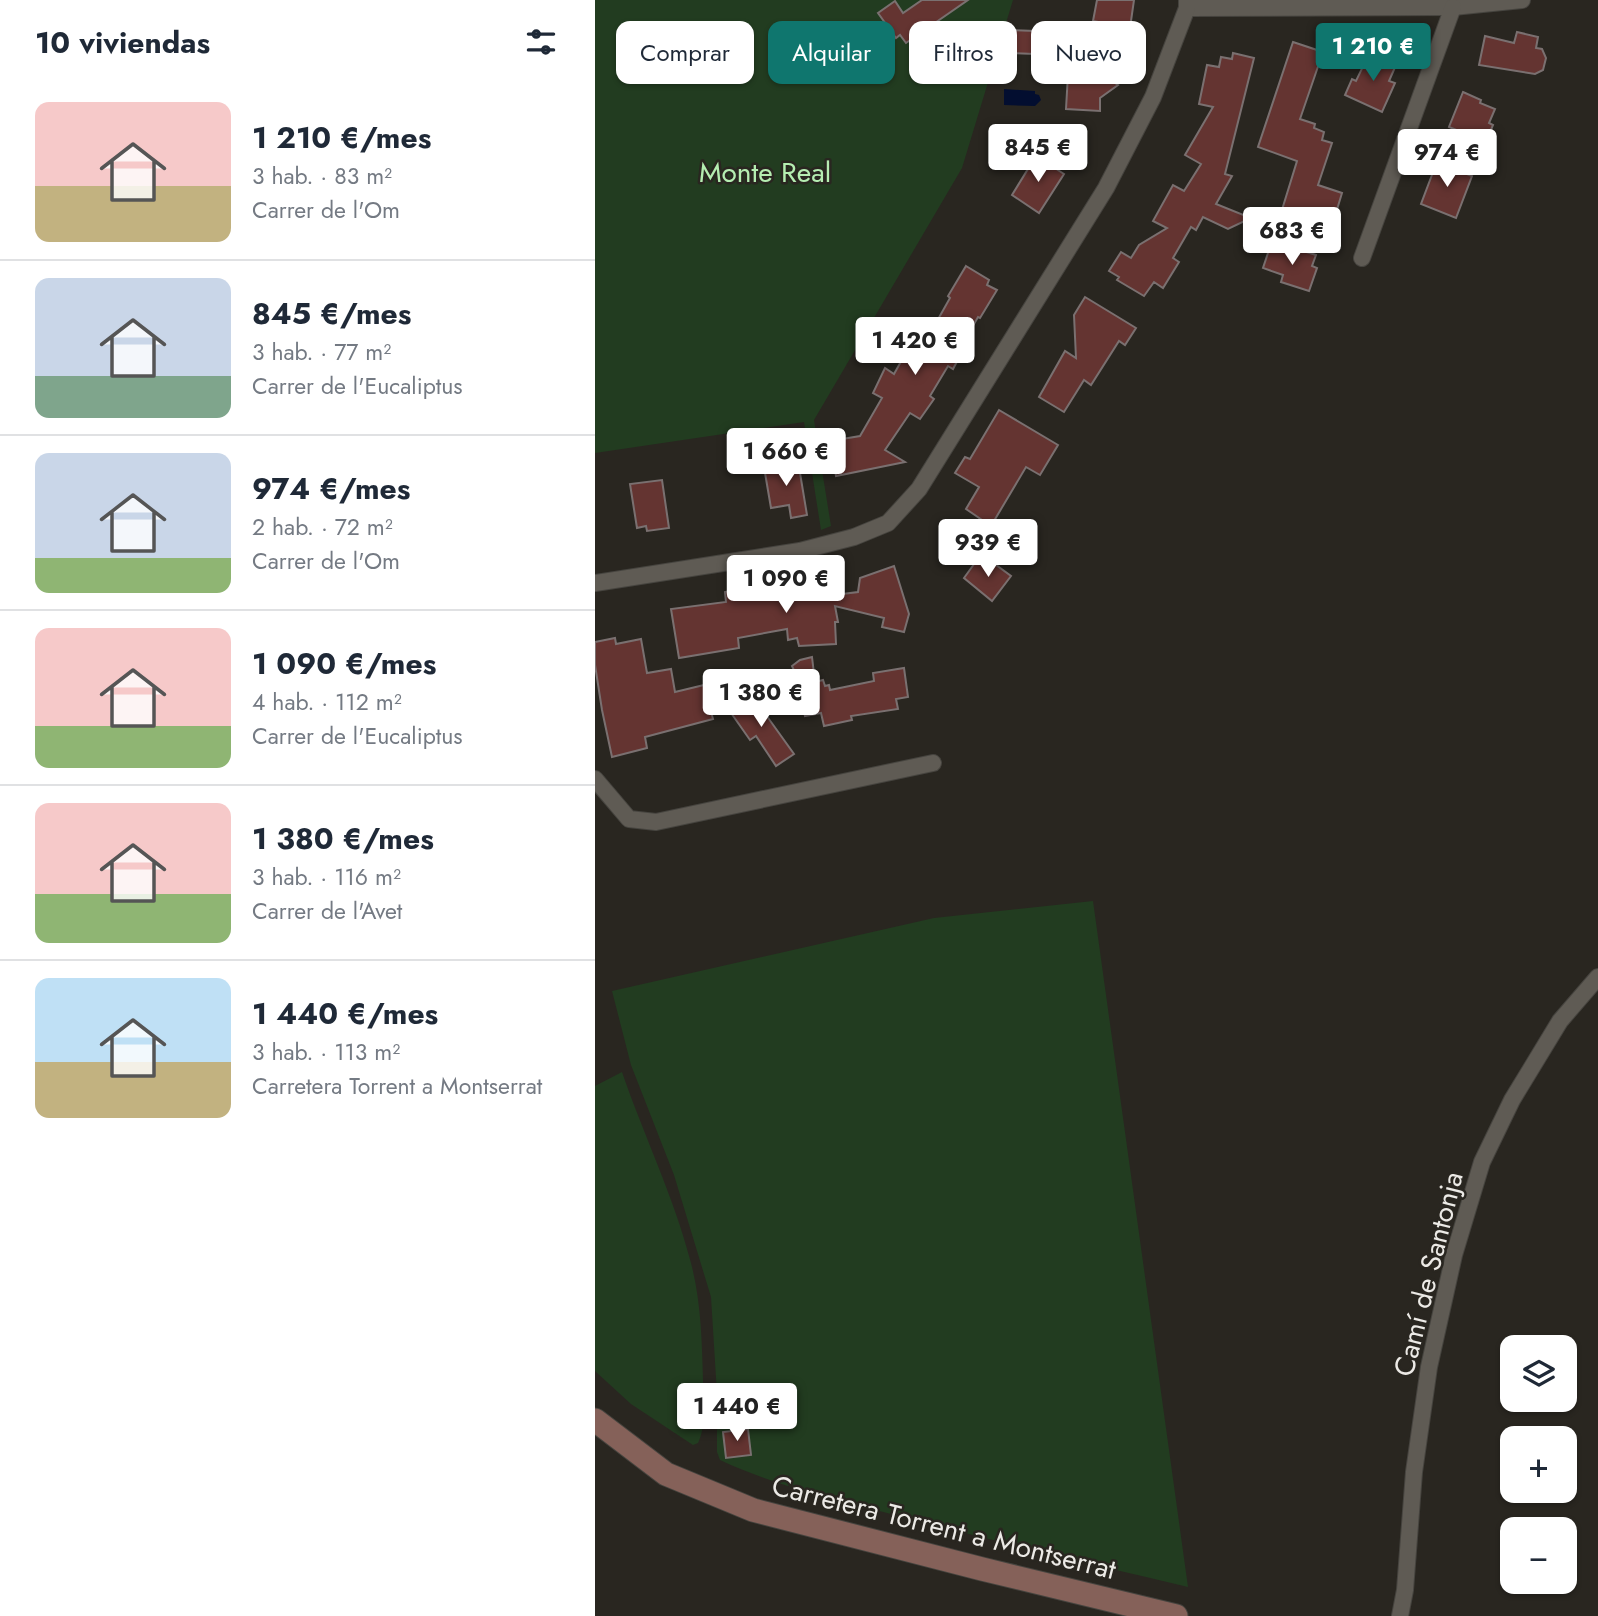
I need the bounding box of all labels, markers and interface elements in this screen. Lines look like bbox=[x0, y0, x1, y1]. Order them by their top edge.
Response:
text: 10 viviendas bbox=[35, 21, 210, 64]
chip: Comprar bbox=[616, 21, 754, 84]
chip: Alquilar bbox=[768, 21, 895, 84]
chip: Filtros bbox=[909, 21, 1017, 84]
chip: Nuevo bbox=[1031, 21, 1146, 84]
icon: filters bbox=[522, 23, 560, 61]
pin: 1 210 € bbox=[1308, 24, 1438, 83]
text: 1 210 € bbox=[1332, 29, 1414, 63]
text: 1 210 €/mes bbox=[252, 116, 431, 159]
pin: 845 € bbox=[989, 124, 1087, 184]
icon: home bbox=[91, 130, 175, 214]
text: 845 € bbox=[1004, 130, 1072, 164]
pin: 974 € bbox=[1398, 130, 1496, 189]
text: 974 € bbox=[1414, 135, 1480, 169]
park label: Monte Real bbox=[699, 152, 831, 193]
text: 3 hab. · 83 m² bbox=[252, 159, 392, 193]
text: Carrer de l'Om bbox=[252, 193, 400, 227]
pin: 683 € bbox=[1243, 208, 1341, 267]
text: 683 € bbox=[1259, 213, 1325, 247]
text: 845 €/mes bbox=[252, 292, 411, 335]
icon: home bbox=[91, 306, 175, 390]
pin: 1 420 € bbox=[850, 318, 980, 377]
text: 1 420 € bbox=[872, 323, 958, 357]
text: 3 hab. · 77 m² bbox=[252, 335, 391, 369]
text: Carrer de l'Eucaliptus bbox=[252, 369, 463, 403]
pin: 1 660 € bbox=[721, 428, 851, 488]
text: 1 660 € bbox=[743, 434, 829, 468]
text: 974 €/mes bbox=[252, 467, 410, 510]
icon: home bbox=[91, 481, 175, 565]
text: 2 hab. · 72 m² bbox=[252, 510, 393, 544]
pin: 939 € bbox=[939, 520, 1037, 579]
text: 939 € bbox=[954, 525, 1022, 559]
text: Carrer de l'Om bbox=[252, 544, 400, 578]
pin: 1 090 € bbox=[721, 556, 851, 615]
text: 1 090 € bbox=[743, 561, 829, 595]
text: 1 090 €/mes bbox=[252, 642, 436, 685]
icon: home bbox=[91, 656, 175, 740]
pin: 1 380 € bbox=[696, 670, 826, 729]
text: 1 380 € bbox=[719, 675, 803, 709]
text: 4 hab. · 112 m² bbox=[252, 685, 402, 719]
text: Carrer de l'Eucaliptus bbox=[252, 719, 463, 753]
text: 1 380 €/mes bbox=[252, 817, 434, 860]
icon: home bbox=[91, 831, 175, 915]
text: 3 hab. · 116 m² bbox=[252, 860, 401, 894]
text: Carrer de l'Avet bbox=[252, 894, 402, 928]
text: 1 440 €/mes bbox=[252, 992, 438, 1035]
icon: home bbox=[91, 1006, 175, 1090]
text: 3 hab. · 113 m² bbox=[252, 1035, 400, 1069]
text: Carretera Torrent a Montserrat bbox=[252, 1069, 542, 1103]
street label: Camí de Santonja bbox=[1383, 1167, 1474, 1381]
map controls bbox=[1500, 1335, 1577, 1594]
button: layers bbox=[1500, 1335, 1577, 1412]
pin: 1 440 € bbox=[672, 1384, 802, 1443]
text: 1 440 € bbox=[693, 1389, 781, 1423]
button: + bbox=[1500, 1426, 1577, 1503]
street label: Carretera Torrent a Montserrat bbox=[767, 1465, 1121, 1590]
button: − bbox=[1500, 1517, 1577, 1594]

